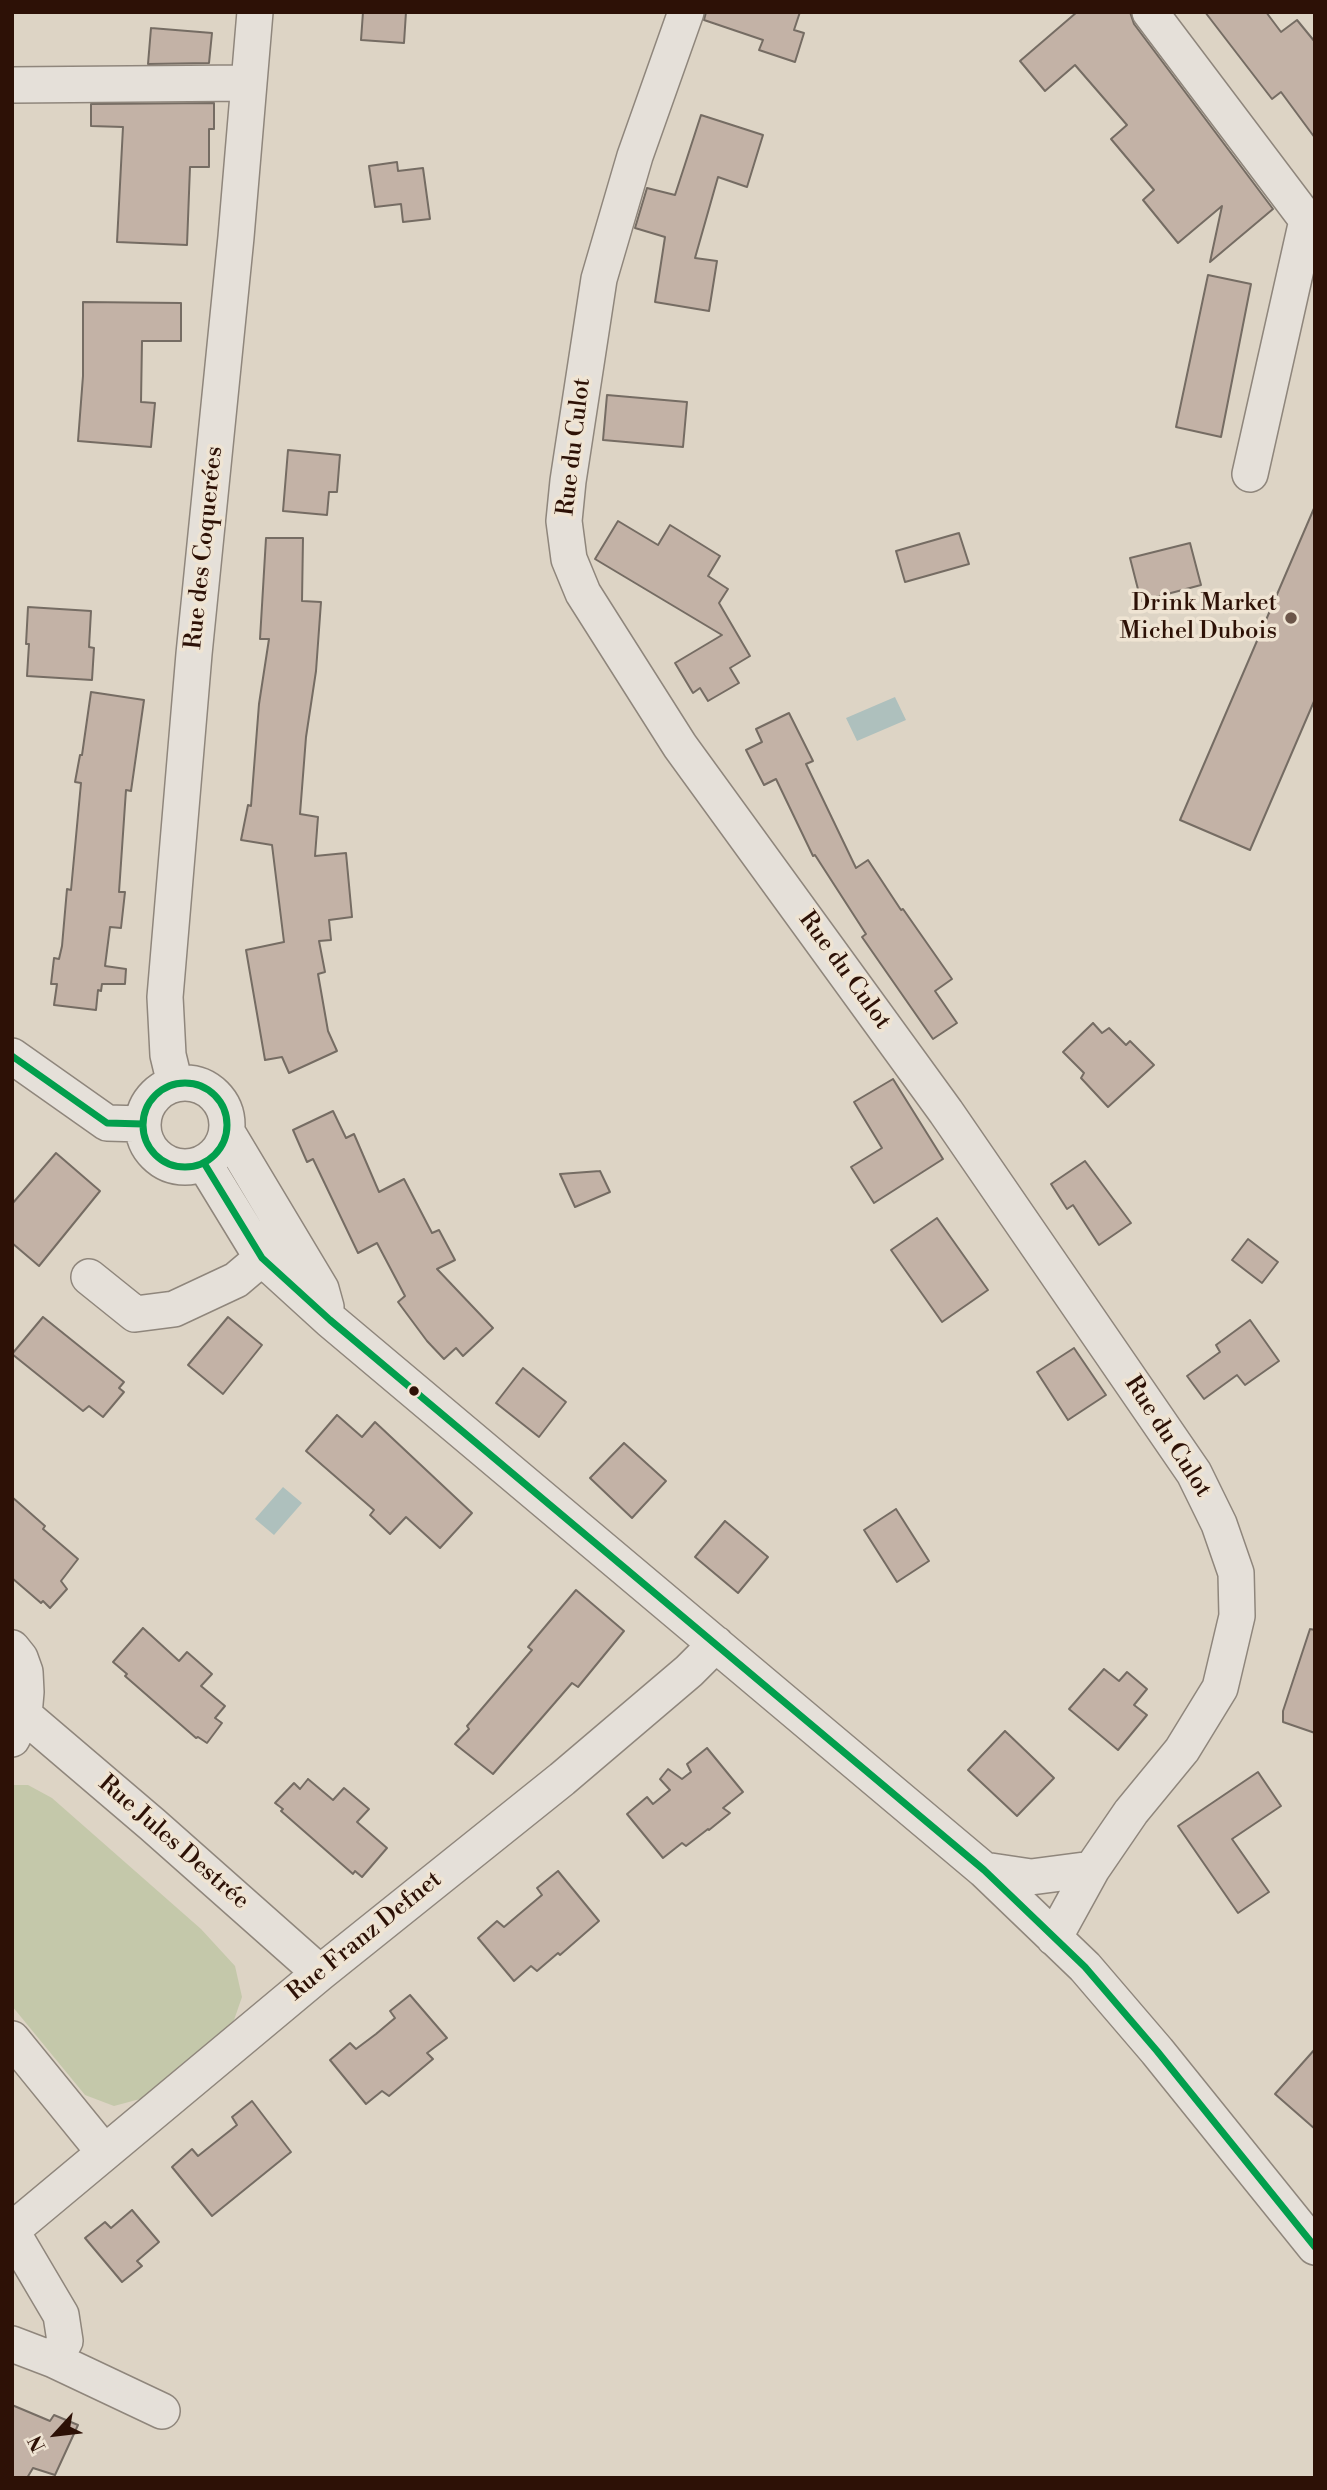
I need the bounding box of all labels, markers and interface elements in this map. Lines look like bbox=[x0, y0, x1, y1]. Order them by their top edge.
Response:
street label: Rue du Culot bbox=[552, 376, 598, 518]
street label: Rue des Coquerées bbox=[180, 445, 230, 651]
place label: Drink Market Michel Dubois bbox=[1120, 590, 1277, 646]
marker: Drink Market Michel Dubois bbox=[1283, 610, 1299, 626]
street label: Rue du Culot bbox=[792, 906, 896, 1036]
street label: Rue du Culot bbox=[1117, 1371, 1217, 1503]
unlabelled marker bbox=[407, 1384, 421, 1398]
street label: Rue Jules Destrée bbox=[92, 1770, 254, 1916]
street label: Rue Franz Defnet bbox=[282, 1866, 448, 2008]
north arrow bbox=[21, 2399, 91, 2469]
text: N bbox=[23, 2431, 51, 2456]

